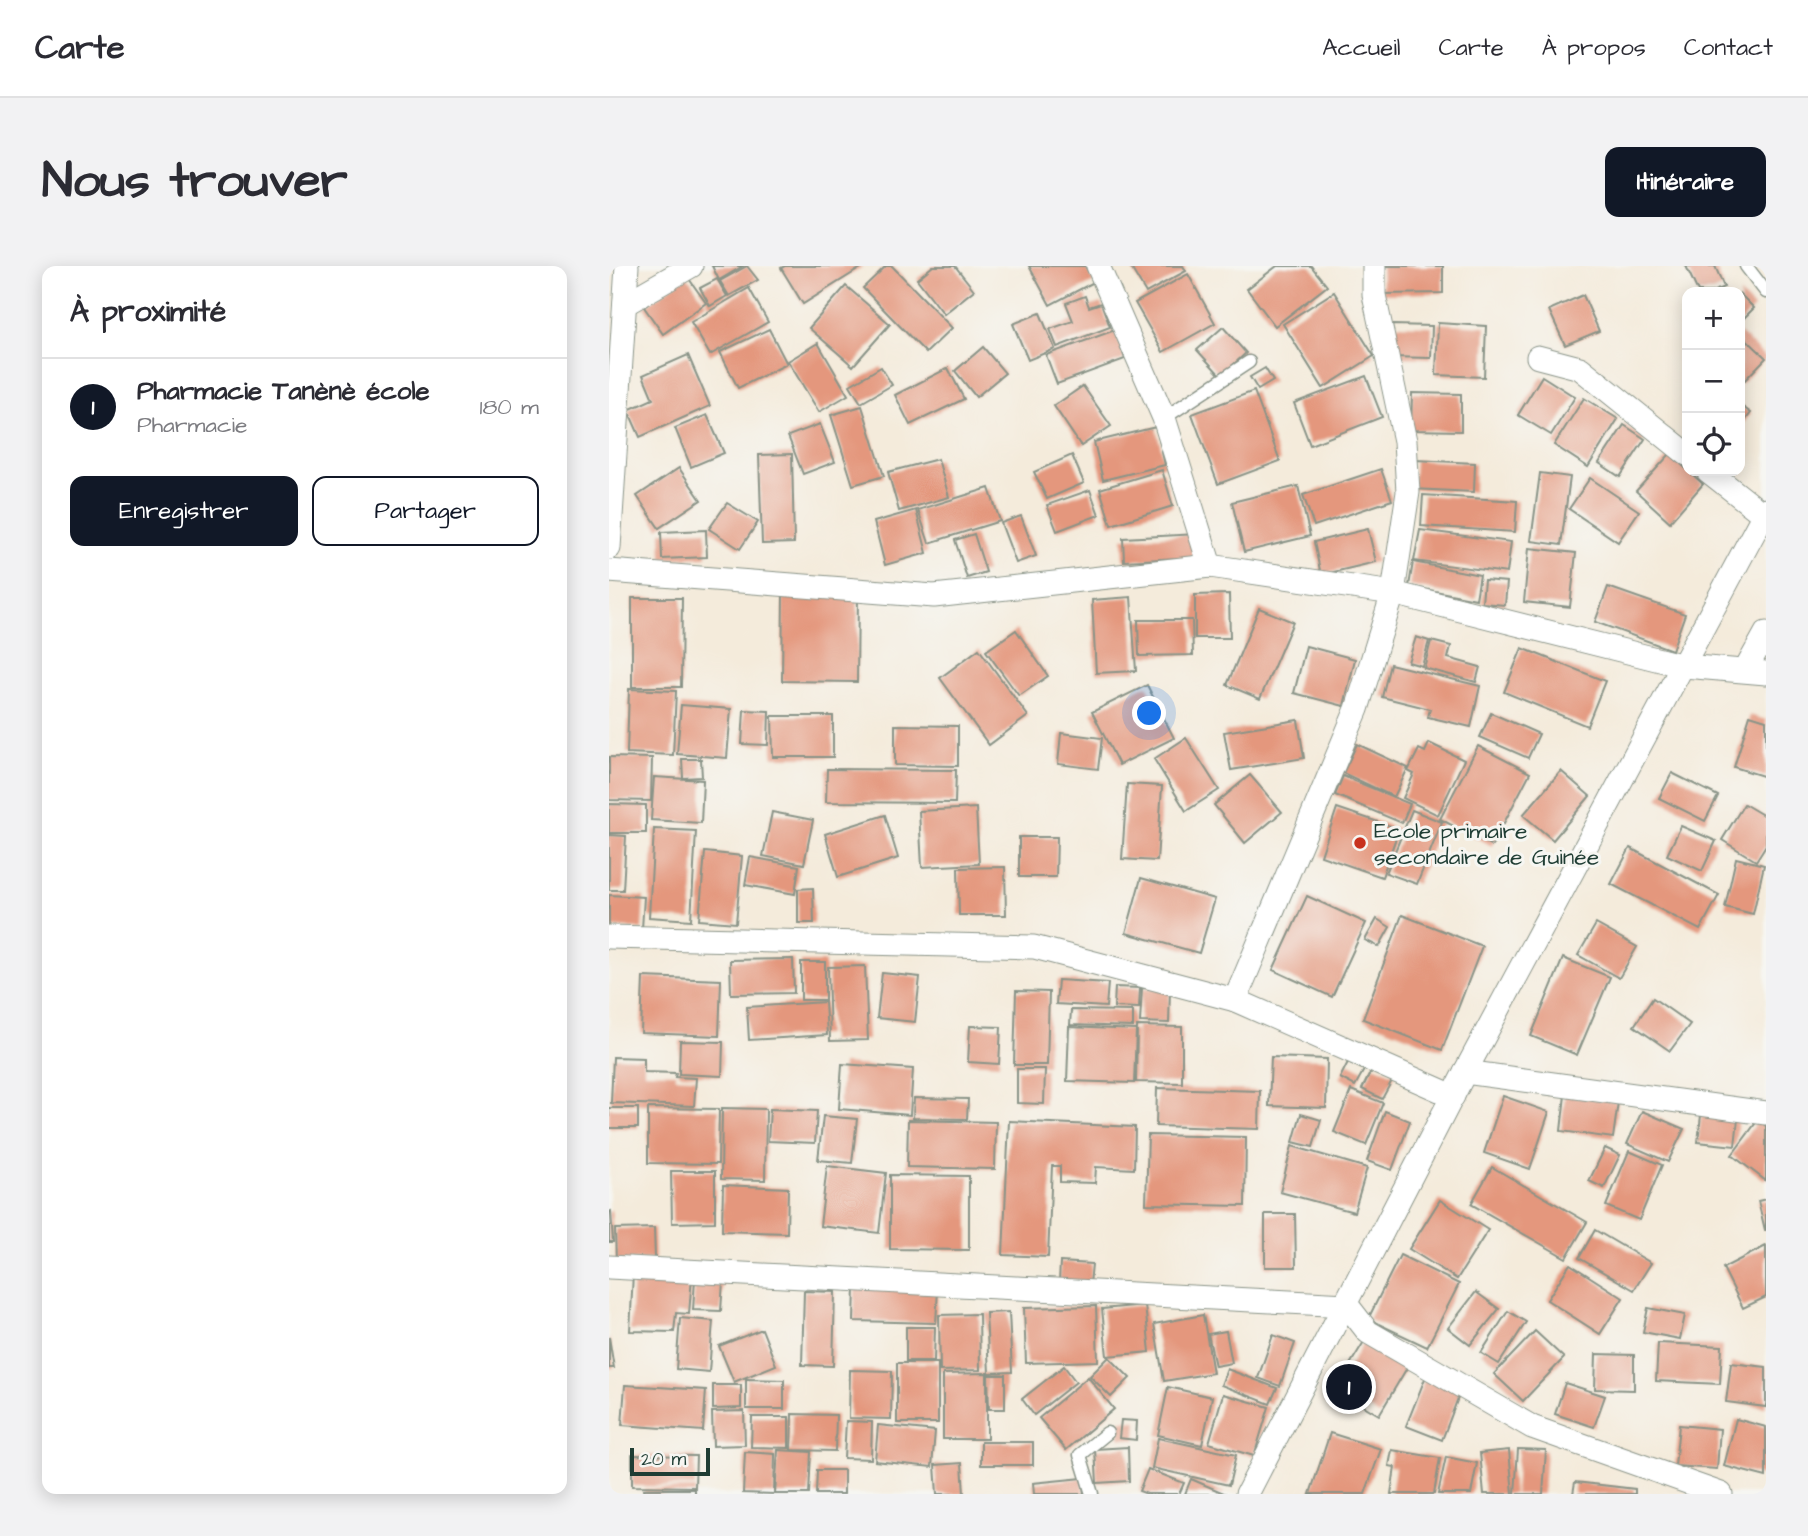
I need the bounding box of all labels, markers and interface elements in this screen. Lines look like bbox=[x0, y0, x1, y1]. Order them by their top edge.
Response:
text: Carte bbox=[35, 25, 125, 71]
text: Accueil bbox=[1322, 31, 1401, 65]
text: Carte bbox=[1439, 31, 1504, 65]
text: À propos bbox=[1542, 31, 1646, 65]
text: Contact bbox=[1684, 31, 1773, 65]
button: Itinéraire bbox=[1605, 147, 1766, 217]
text: Nous trouver bbox=[42, 148, 348, 216]
map controls bbox=[1682, 287, 1745, 476]
button: + bbox=[1682, 287, 1745, 350]
text: À proximité bbox=[70, 291, 226, 333]
button: − bbox=[1682, 350, 1745, 413]
text: Pharmacie Tanènè école bbox=[137, 373, 430, 409]
text: 1 bbox=[92, 391, 94, 423]
text: 180 m bbox=[480, 391, 539, 423]
text: Pharmacie bbox=[137, 409, 248, 441]
button: locate bbox=[1682, 413, 1745, 476]
button: Enregistrer bbox=[70, 476, 298, 546]
button: Partager bbox=[312, 476, 539, 546]
your location bbox=[1132, 696, 1166, 730]
place label: Ecole primaire secondaire de Guinée bbox=[1374, 815, 1599, 873]
marker: Ecole primaire secondaire de Guinée bbox=[1352, 835, 1368, 851]
pin: 1 bbox=[1326, 1361, 1372, 1413]
scale bar bbox=[630, 1445, 711, 1477]
text: 20 m bbox=[641, 1446, 686, 1473]

